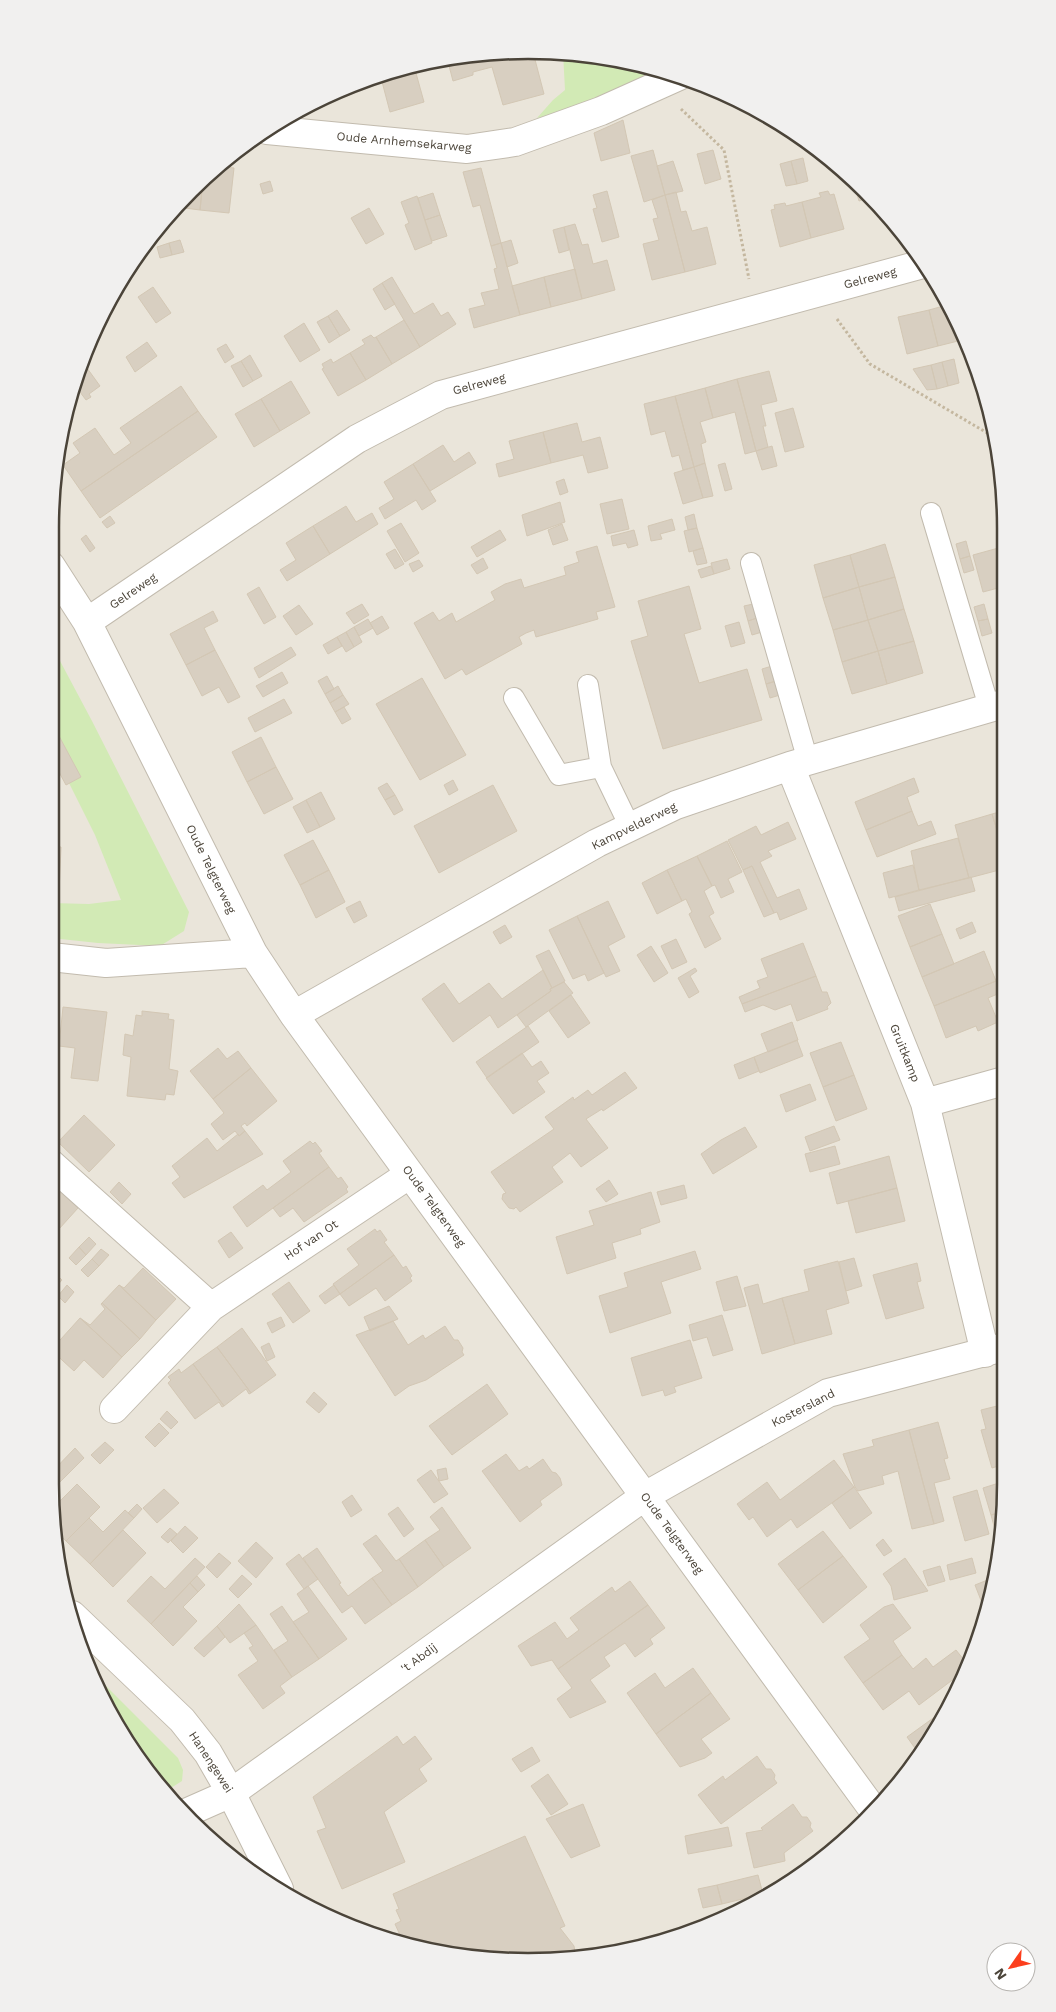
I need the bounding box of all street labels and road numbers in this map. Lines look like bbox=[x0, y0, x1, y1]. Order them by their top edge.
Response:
street label: Oude Arnhemsekarweg bbox=[336, 129, 473, 155]
street label: Gelreweg bbox=[842, 264, 898, 292]
street label: Gelreweg bbox=[451, 370, 507, 398]
street label: Gelreweg bbox=[107, 570, 160, 612]
street label: Kampvelderweg bbox=[589, 799, 679, 853]
street label: Oude Telgterweg bbox=[183, 822, 239, 916]
street label: Gruitkamp bbox=[887, 1022, 923, 1084]
street label: Oude Telgterweg bbox=[400, 1162, 469, 1250]
street label: Hof van Ot bbox=[281, 1217, 341, 1263]
street label: Kostersland bbox=[769, 1386, 837, 1430]
street label: Oude Telgterweg bbox=[638, 1489, 707, 1577]
street label: 't Abdij bbox=[398, 1640, 440, 1676]
street label: Hanengewei bbox=[186, 1729, 236, 1795]

